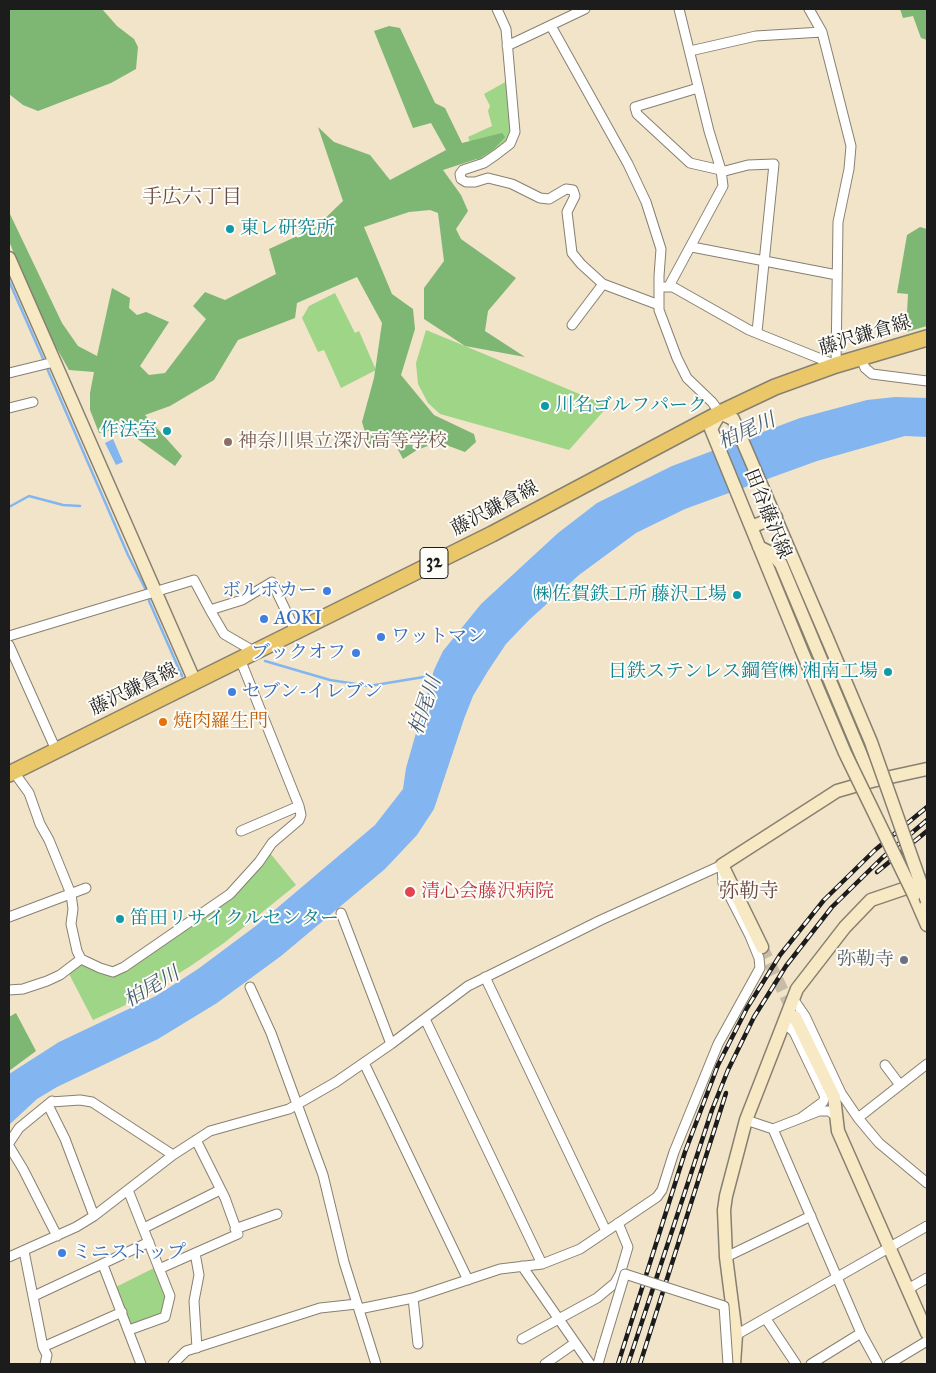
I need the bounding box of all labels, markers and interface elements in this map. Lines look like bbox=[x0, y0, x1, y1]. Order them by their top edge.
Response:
district label: 手広六丁目 bbox=[142, 186, 242, 210]
place label: 東レ研究所 bbox=[240, 218, 335, 240]
marker: 東レ研究所 bbox=[224, 223, 236, 235]
street label: 藤沢鎌倉線 bbox=[816, 311, 914, 361]
place label: 川名ゴルフパーク bbox=[555, 395, 707, 417]
marker: 川名ゴルフパーク bbox=[539, 400, 551, 412]
water label: 柏尾川 bbox=[715, 409, 779, 455]
place label: 作法室 bbox=[100, 420, 157, 442]
marker: 作法室 bbox=[161, 425, 173, 437]
place label: 神奈川県立深沢高等学校 bbox=[238, 431, 447, 453]
marker: 神奈川県立深沢高等学校 bbox=[222, 436, 234, 448]
street label: 田谷藤沢線 bbox=[739, 466, 795, 562]
street label: 藤沢鎌倉線 bbox=[448, 477, 542, 541]
road number: 32 bbox=[420, 548, 448, 578]
place label: ボルボカー bbox=[222, 580, 317, 602]
place label: ㈱佐賀鉄工所 藤沢工場 bbox=[533, 584, 727, 606]
marker: ボルボカー bbox=[321, 585, 333, 597]
marker: ㈱佐賀鉄工所 藤沢工場 bbox=[731, 589, 743, 601]
place label: AOKI bbox=[274, 608, 322, 630]
marker: AOKI bbox=[258, 613, 270, 625]
place label: ワットマン bbox=[391, 626, 486, 648]
marker: ワットマン bbox=[375, 631, 387, 643]
place label: ブックオフ bbox=[251, 642, 346, 664]
marker: ブックオフ bbox=[350, 647, 362, 659]
street label: 藤沢鎌倉線 bbox=[86, 659, 182, 721]
place label: 日鉄ステンレス鋼管㈱ 湘南工場 bbox=[608, 661, 878, 683]
marker: 日鉄ステンレス鋼管㈱ 湘南工場 bbox=[882, 666, 894, 678]
water label: 柏尾川 bbox=[405, 674, 447, 738]
place label: セブン-イレブン bbox=[242, 681, 383, 703]
marker: セブン-イレブン bbox=[226, 686, 238, 698]
place label: 焼肉羅生門 bbox=[173, 711, 268, 733]
marker: 焼肉羅生門 bbox=[157, 716, 169, 728]
district label: 弥勒寺 bbox=[719, 880, 779, 904]
place label: 清心会藤沢病院 bbox=[421, 881, 554, 903]
marker: 清心会藤沢病院 bbox=[403, 885, 417, 899]
place label: 笛田リサイクルセンター bbox=[130, 908, 339, 930]
marker: 笛田リサイクルセンター bbox=[114, 913, 126, 925]
place label: 弥勒寺 bbox=[837, 949, 894, 971]
marker: 弥勒寺 bbox=[898, 954, 910, 966]
water label: 柏尾川 bbox=[120, 963, 184, 1013]
place label: ミニストップ bbox=[72, 1242, 186, 1264]
marker: ミニストップ bbox=[56, 1247, 68, 1259]

